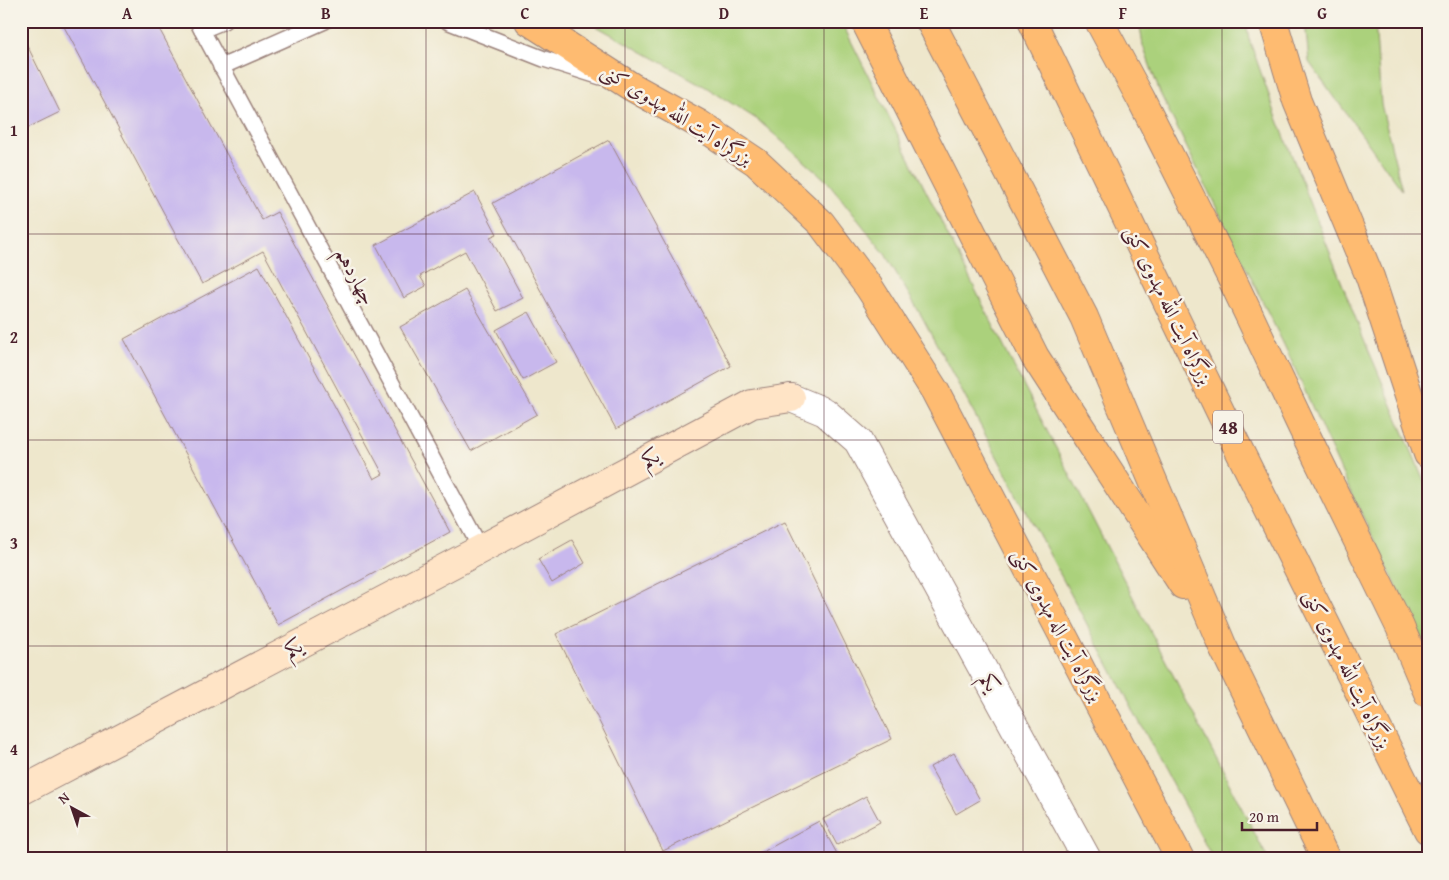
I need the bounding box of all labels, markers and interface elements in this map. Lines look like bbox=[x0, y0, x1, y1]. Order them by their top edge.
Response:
text: A bbox=[122, 1, 133, 25]
text: B bbox=[321, 1, 331, 25]
text: C bbox=[520, 1, 530, 25]
text: D bbox=[719, 1, 729, 25]
text: E bbox=[920, 1, 929, 25]
text: F bbox=[1119, 1, 1127, 25]
text: G bbox=[1317, 1, 1327, 25]
street label: بزرگراه آیت الله مهدوی کنی bbox=[595, 55, 759, 173]
text: 1 bbox=[10, 118, 18, 142]
street label: بزرگراه آیت الله مهدوی کنی bbox=[1117, 220, 1221, 390]
street label: چهاردهم bbox=[325, 242, 384, 312]
text: 2 bbox=[10, 325, 18, 349]
road number: 48 bbox=[1213, 411, 1243, 444]
street label: یکم bbox=[635, 440, 668, 479]
text: 3 bbox=[10, 531, 18, 555]
street label: بزرگراه آیت اله مهدوی کنی bbox=[1005, 543, 1111, 707]
street label: بزرگراه آیت الله مهدوی کنی bbox=[1296, 584, 1400, 754]
street label: یکم bbox=[278, 630, 311, 669]
street label: یکم bbox=[969, 667, 1008, 700]
text: 4 bbox=[10, 737, 18, 761]
north arrow bbox=[48, 782, 98, 832]
text: N bbox=[54, 787, 74, 809]
scale bar bbox=[1242, 800, 1316, 832]
text: 20 m bbox=[1249, 806, 1280, 827]

